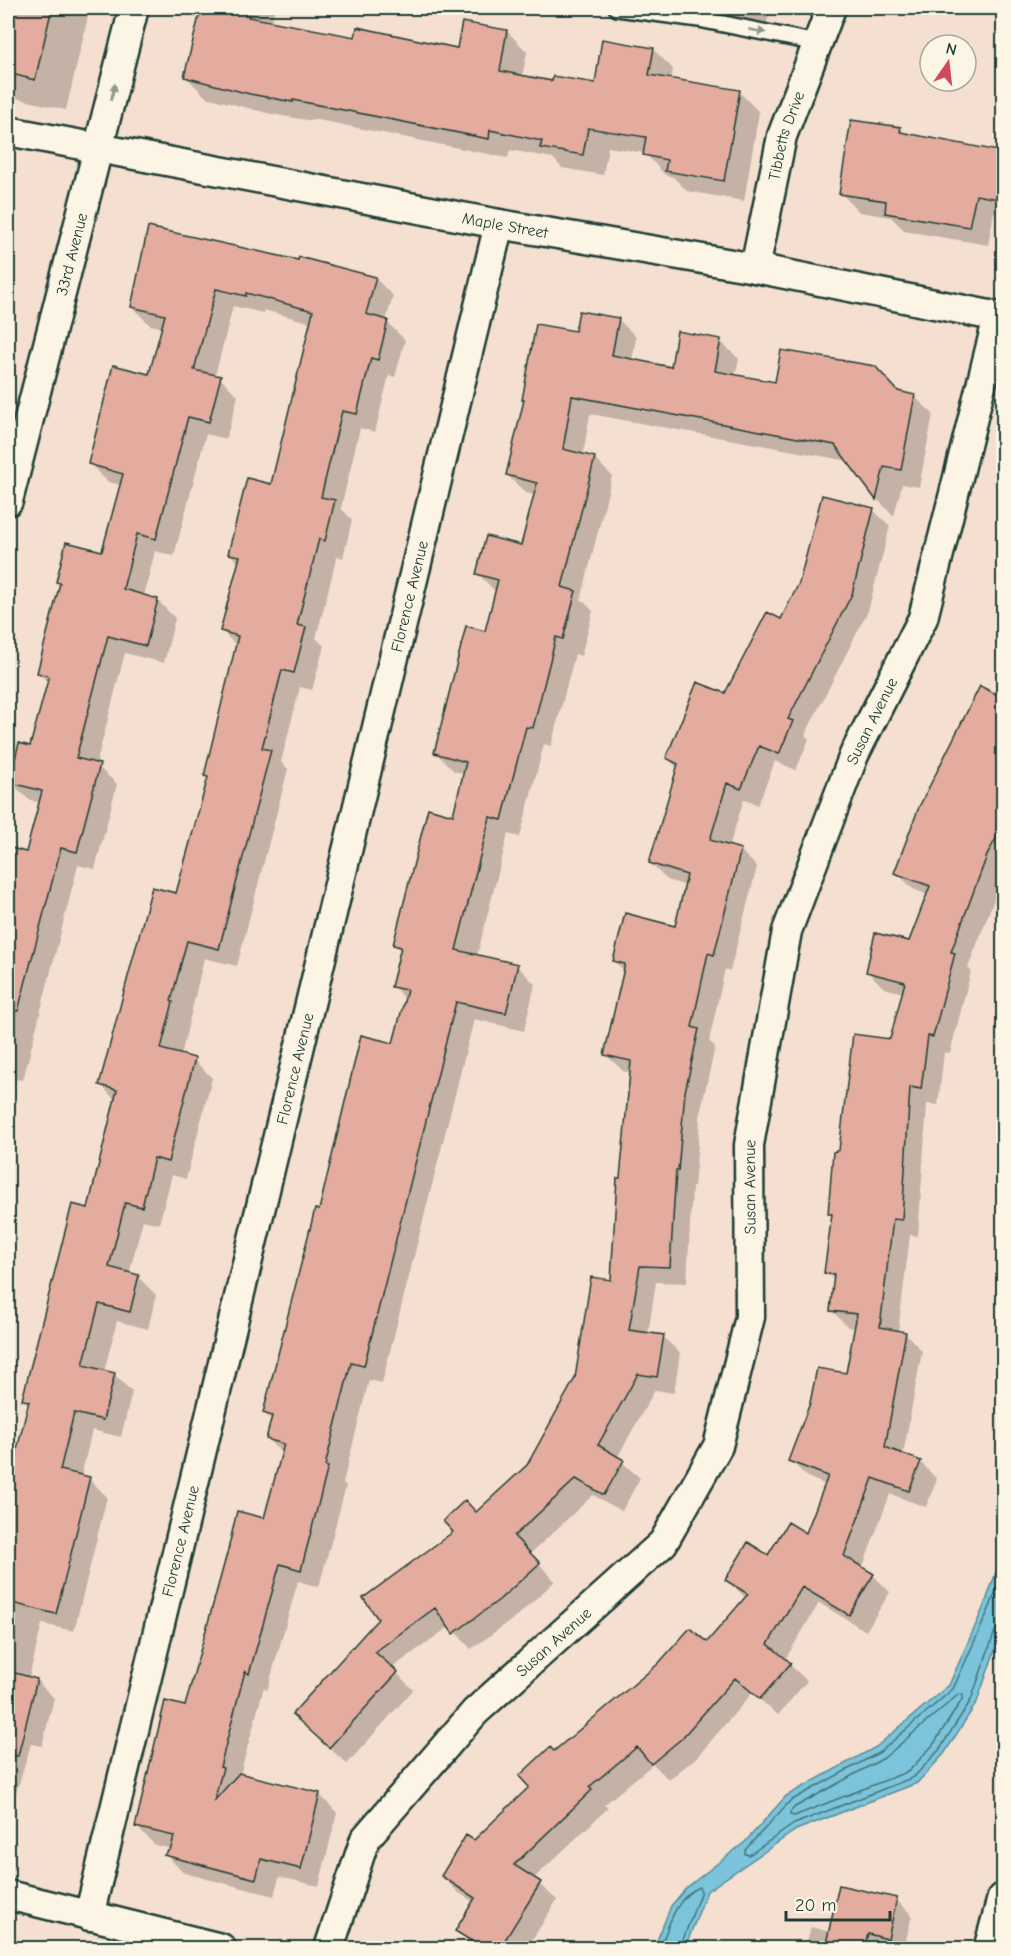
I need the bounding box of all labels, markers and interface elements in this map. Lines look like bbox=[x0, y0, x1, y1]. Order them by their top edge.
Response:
one-way arrow bbox=[748, 27, 767, 36]
north arrow bbox=[918, 33, 978, 93]
text: N bbox=[944, 39, 959, 59]
one-way arrow bbox=[109, 83, 118, 101]
street label: Tibbetts Drive bbox=[765, 89, 808, 182]
street label: Maple Street bbox=[460, 209, 550, 242]
street label: 33rd Avenue bbox=[53, 211, 91, 297]
street label: Florence Avenue bbox=[388, 539, 432, 654]
street label: Susan Avenue bbox=[843, 675, 902, 767]
street label: Florence Avenue bbox=[273, 1011, 318, 1126]
street label: Susan Avenue bbox=[741, 1138, 760, 1235]
street label: Florence Avenue bbox=[159, 1484, 203, 1599]
street label: Susan Avenue bbox=[513, 1604, 595, 1681]
scale bar bbox=[786, 1884, 890, 1922]
text: 20 m bbox=[795, 1895, 836, 1916]

